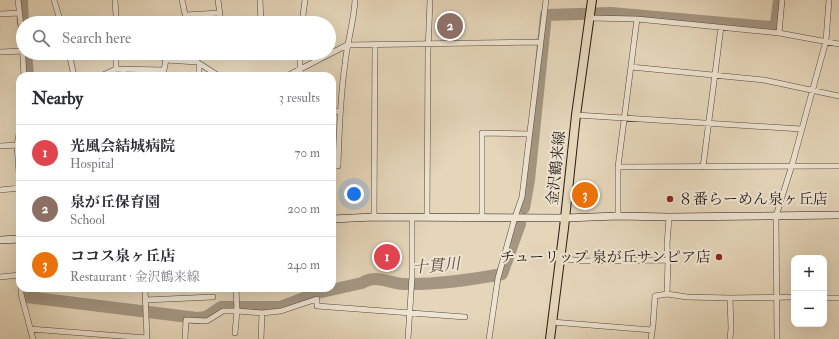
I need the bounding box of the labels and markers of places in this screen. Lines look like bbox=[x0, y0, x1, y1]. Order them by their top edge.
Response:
pin: 2 bbox=[437, 11, 463, 41]
pin: 3 bbox=[572, 180, 598, 210]
place label: ８番らーめん泉ヶ丘店 bbox=[678, 190, 828, 209]
marker: ８番らーめん泉ヶ丘店 bbox=[665, 194, 675, 204]
pin: 1 bbox=[374, 242, 400, 272]
place label: チューリップ 泉が丘サンピア店 bbox=[500, 248, 711, 267]
marker: チューリップ 泉が丘サンピア店 bbox=[714, 252, 724, 262]

